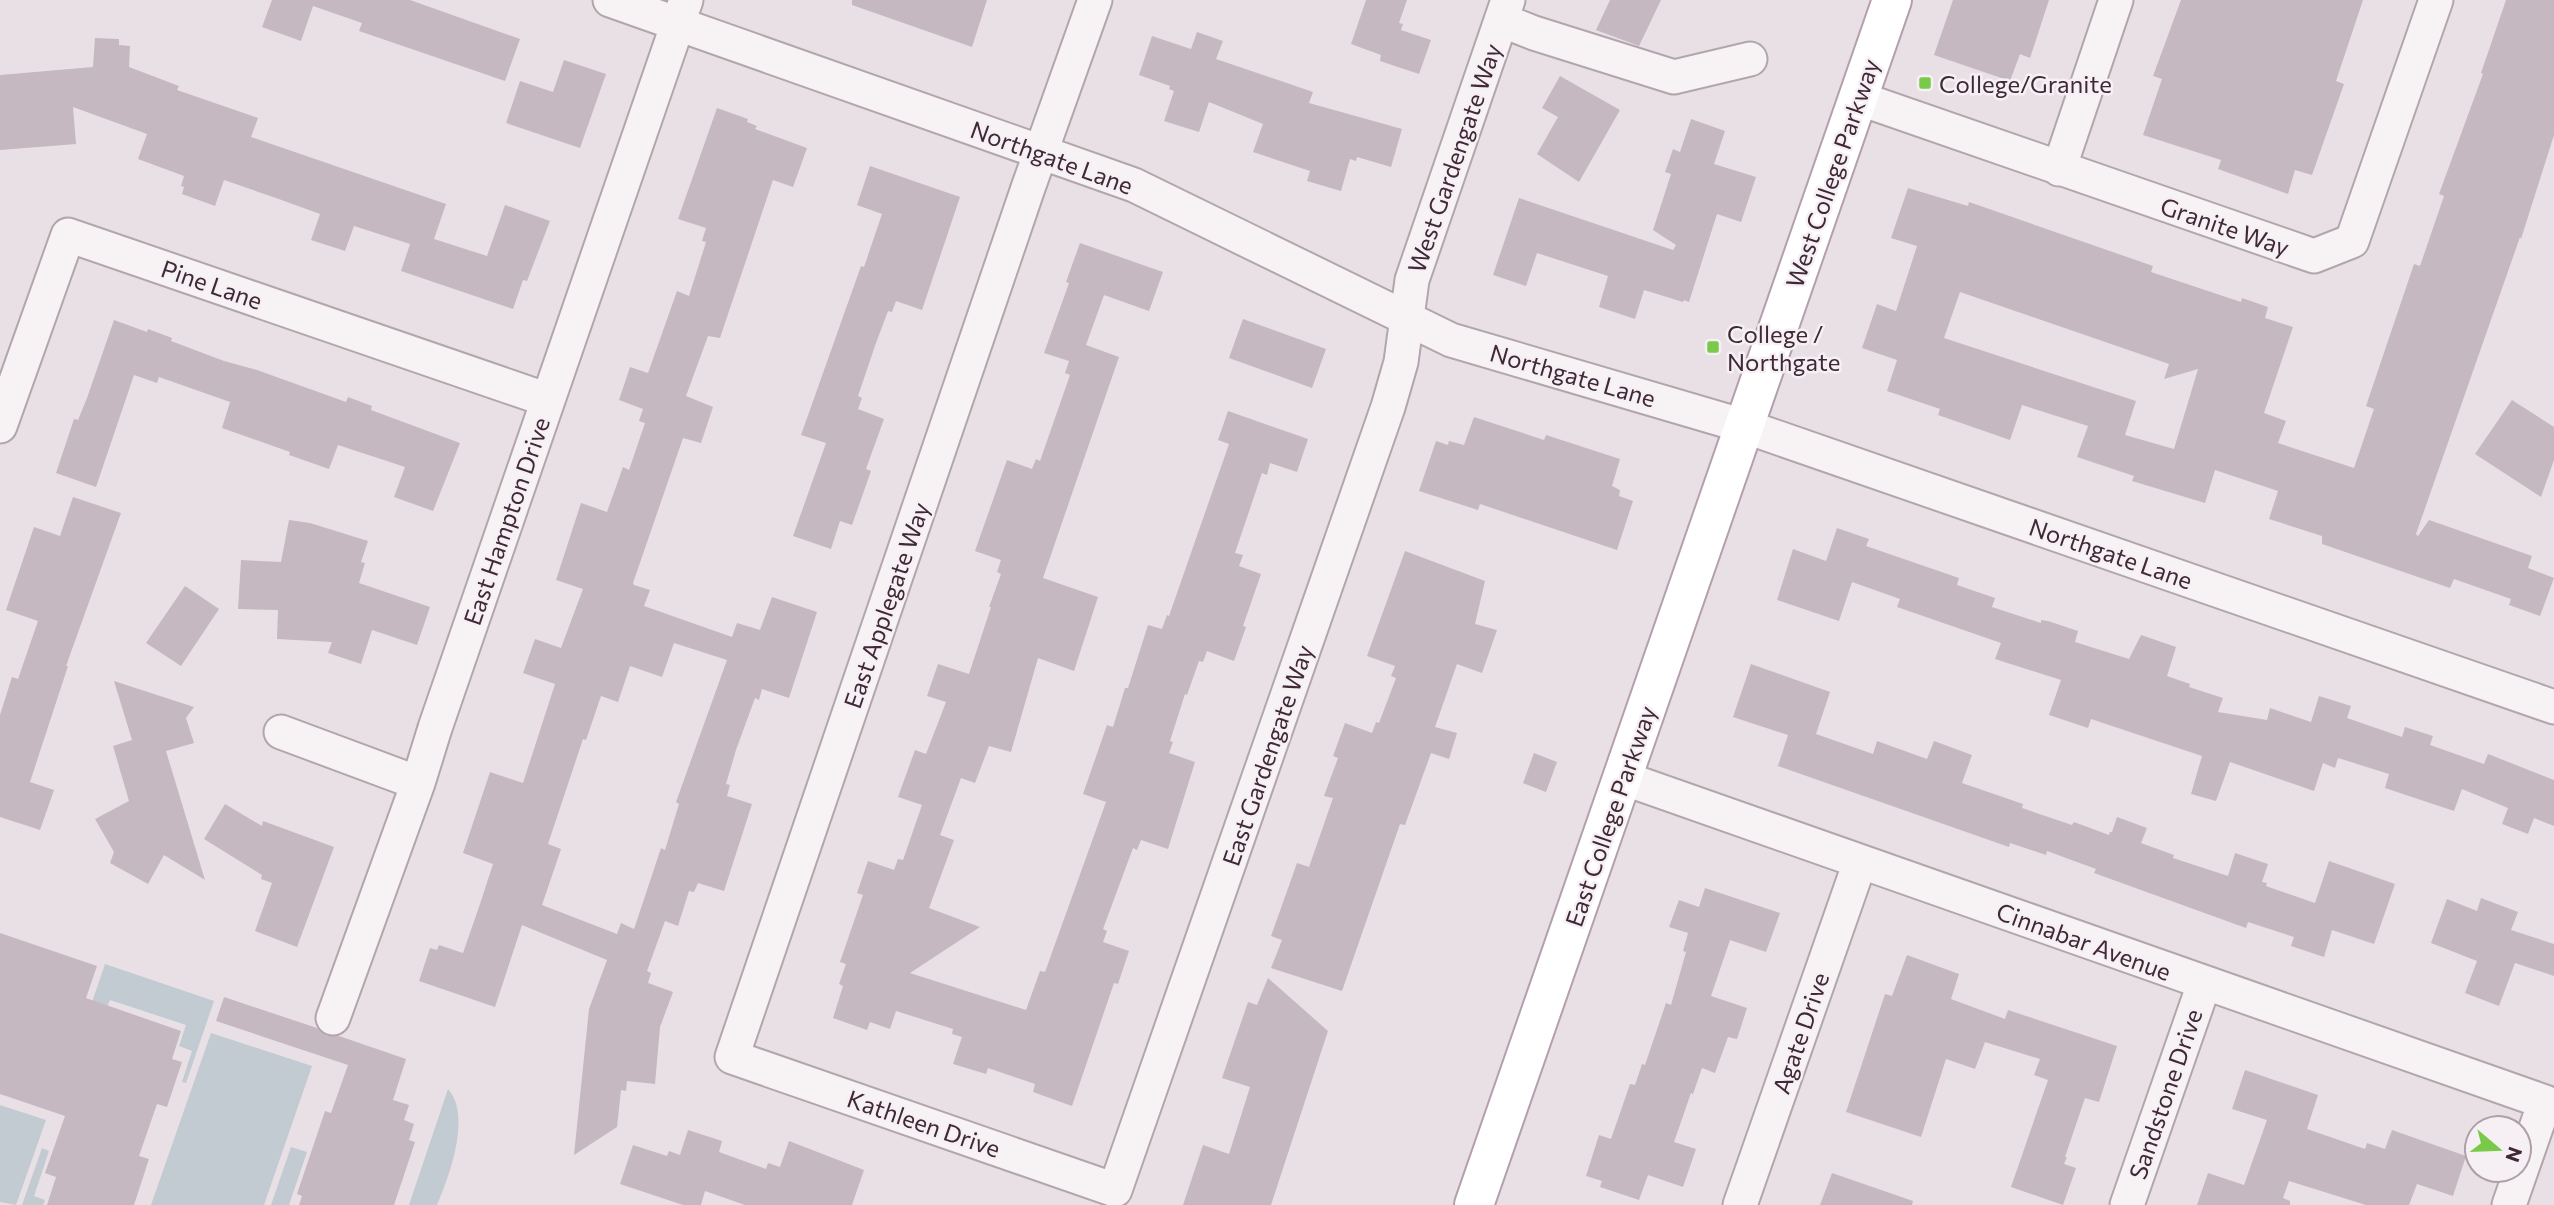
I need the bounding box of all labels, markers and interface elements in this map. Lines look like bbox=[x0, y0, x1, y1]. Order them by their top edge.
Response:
street label: West Gardengate Way bbox=[1401, 40, 1507, 276]
street label: West College Parkway bbox=[1779, 55, 1885, 291]
place label: College/Granite bbox=[1939, 69, 2112, 98]
marker: College/Granite bbox=[1917, 75, 1933, 91]
street label: Northgate Lane bbox=[967, 114, 1137, 200]
street label: Granite Way bbox=[2157, 190, 2293, 262]
street label: Pine Lane bbox=[158, 253, 266, 315]
place label: College / Northgate bbox=[1727, 319, 1840, 376]
street label: Northgate Lane bbox=[1487, 338, 1659, 412]
marker: College / Northgate bbox=[1705, 339, 1721, 355]
street label: East Hampton Drive bbox=[457, 413, 555, 629]
street label: East Applegate Way bbox=[837, 498, 935, 712]
street label: Northgate Lane bbox=[2026, 512, 2196, 594]
street label: East Gardengate Way bbox=[1216, 641, 1318, 869]
street label: East College Parkway bbox=[1559, 702, 1661, 930]
street label: Cinnabar Avenue bbox=[1993, 896, 2175, 986]
street label: Agate Drive bbox=[1766, 969, 1834, 1097]
street label: Sandstone Drive bbox=[2122, 1005, 2208, 1183]
street label: Kathleen Drive bbox=[844, 1083, 1004, 1163]
north arrow bbox=[2463, 1114, 2533, 1184]
text: N bbox=[2501, 1144, 2528, 1165]

